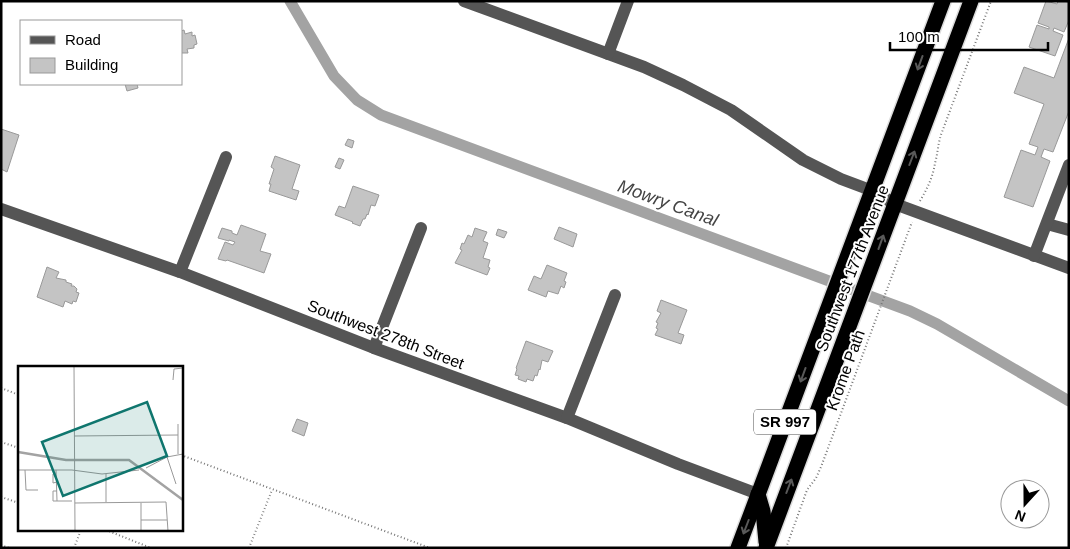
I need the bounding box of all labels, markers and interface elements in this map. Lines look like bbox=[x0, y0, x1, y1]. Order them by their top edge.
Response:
legend bbox=[20, 20, 182, 85]
scale bar bbox=[890, 20, 1048, 52]
text: 100 m bbox=[898, 28, 940, 45]
text: Road bbox=[65, 31, 101, 48]
one-way arrow bbox=[915, 55, 924, 71]
text: Building bbox=[65, 56, 118, 73]
one-way arrow bbox=[908, 151, 917, 166]
water label: Mowry Canal bbox=[615, 176, 722, 231]
street label: Southwest 177th Avenue bbox=[813, 183, 892, 354]
one-way arrow bbox=[877, 235, 886, 251]
street label: Southwest 278th Street bbox=[305, 297, 467, 372]
street label: Krome Path bbox=[823, 328, 868, 413]
inset map bbox=[18, 366, 182, 532]
one-way arrow bbox=[798, 367, 807, 382]
road number: SR 997 bbox=[754, 410, 816, 434]
one-way arrow bbox=[785, 479, 794, 494]
north arrow bbox=[1000, 479, 1050, 529]
text: N bbox=[1013, 507, 1028, 525]
one-way arrow bbox=[741, 519, 750, 534]

